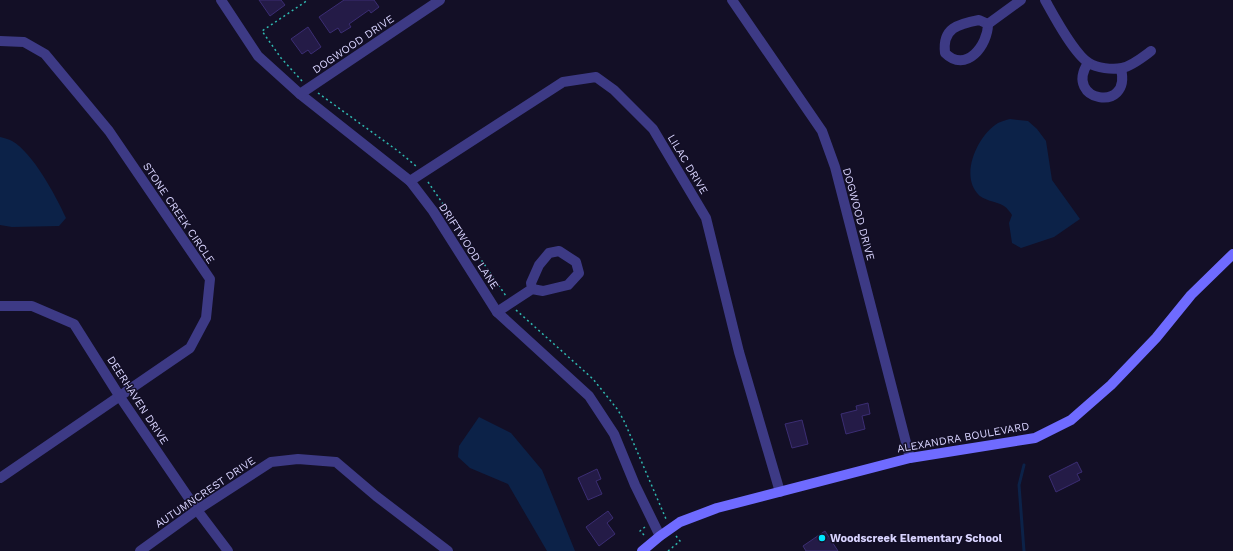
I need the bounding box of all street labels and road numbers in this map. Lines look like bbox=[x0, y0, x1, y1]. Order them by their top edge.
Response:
street label: DOGWOOD DRIVE bbox=[310, 12, 396, 76]
street label: LILAC DRIVE bbox=[665, 132, 710, 196]
street label: STONE CREEK CIRCLE bbox=[140, 160, 217, 266]
street label: DOGWOOD DRIVE bbox=[840, 166, 877, 262]
street label: DRIFTWOOD LANE bbox=[436, 201, 501, 292]
street label: DEERHAVEN DRIVE bbox=[104, 354, 171, 447]
street label: ALEXANDRA BOULEVARD bbox=[896, 419, 1030, 456]
street label: AUTUMNCREST DRIVE bbox=[153, 454, 258, 531]

